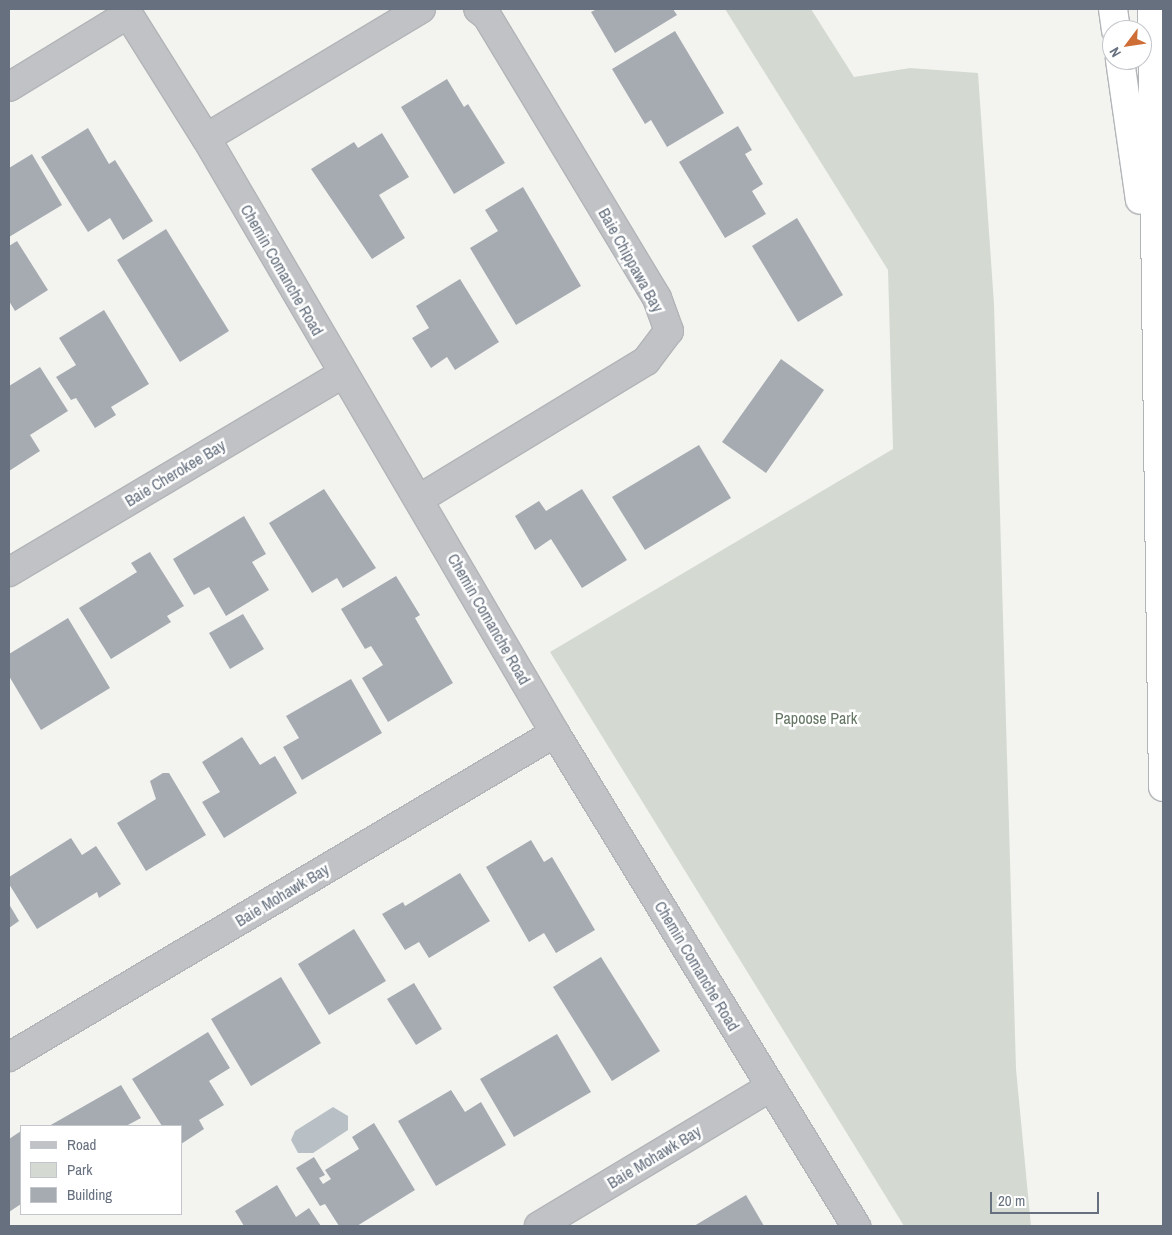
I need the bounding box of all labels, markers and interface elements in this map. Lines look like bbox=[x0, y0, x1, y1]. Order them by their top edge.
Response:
north arrow bbox=[1102, 20, 1152, 70]
text: N bbox=[1105, 44, 1125, 60]
street label: Chemin Comanche Road bbox=[237, 201, 327, 339]
street label: Baie Chippawa Bay bbox=[594, 205, 668, 315]
street label: Baie Cherokee Bay bbox=[121, 435, 229, 511]
street label: Chemin Comanche Road bbox=[444, 550, 534, 688]
park label: Papoose Park bbox=[775, 708, 857, 728]
street label: Baie Mohawk Bay bbox=[232, 860, 332, 930]
street label: Chemin Comanche Road bbox=[651, 898, 743, 1034]
street label: Baie Mohawk Bay bbox=[604, 1122, 704, 1192]
legend bbox=[20, 1125, 182, 1215]
text: Road bbox=[67, 1134, 96, 1155]
text: Park bbox=[67, 1159, 92, 1180]
scale bar bbox=[992, 1182, 1101, 1214]
text: Building bbox=[67, 1184, 112, 1205]
text: 20 m bbox=[998, 1190, 1025, 1211]

